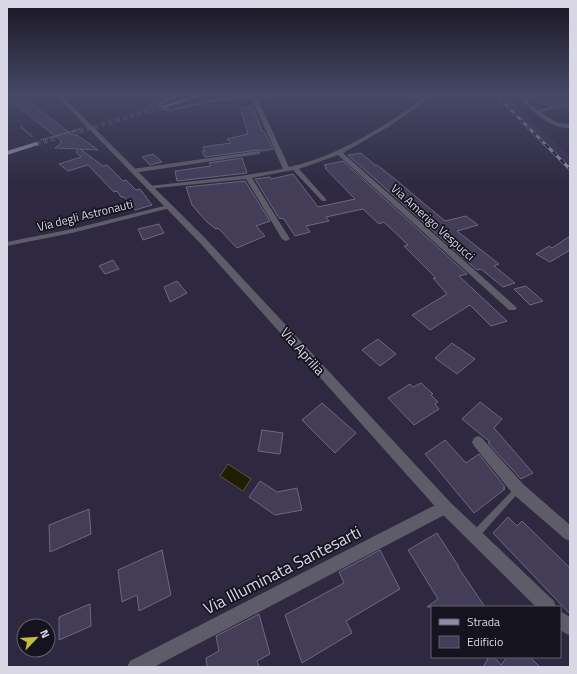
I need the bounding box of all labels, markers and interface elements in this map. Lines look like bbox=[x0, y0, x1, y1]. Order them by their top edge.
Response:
street label: Via Amerigo Vespucci bbox=[387, 179, 479, 265]
street label: Via degli Astronauti bbox=[35, 194, 135, 236]
street label: Via Aprilia bbox=[276, 322, 330, 380]
street label: Via Illuminata Santesarti bbox=[199, 519, 365, 621]
legend bbox=[431, 606, 561, 658]
text: Strada bbox=[467, 612, 500, 631]
north arrow bbox=[16, 618, 56, 658]
text: N bbox=[36, 627, 54, 641]
text: Edificio bbox=[467, 632, 503, 651]

